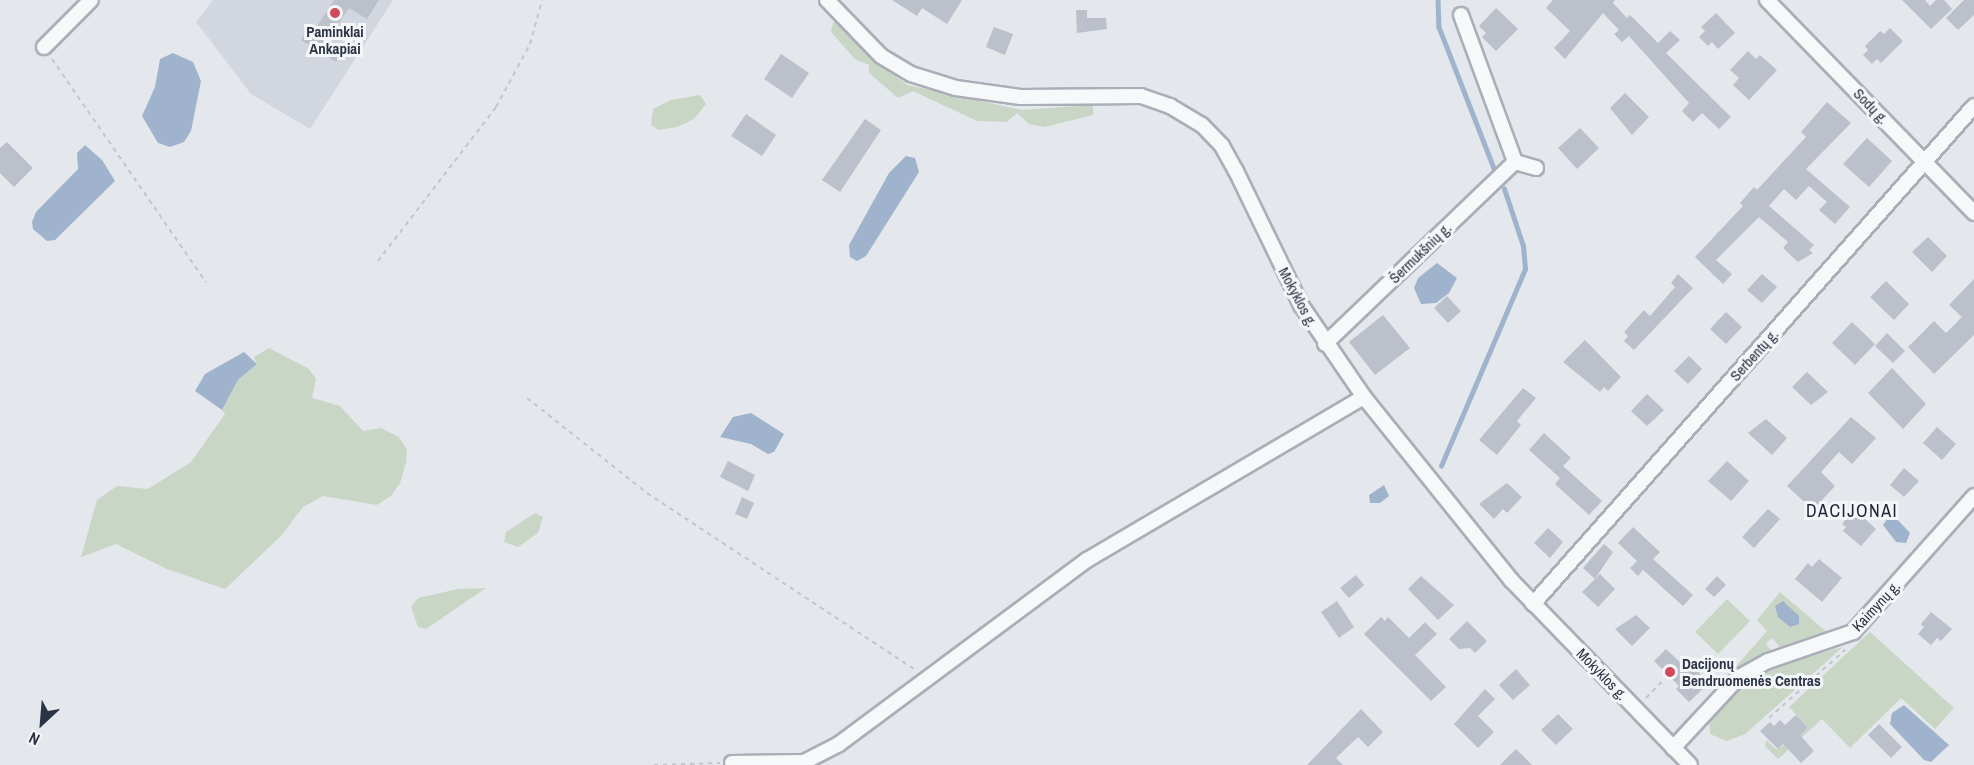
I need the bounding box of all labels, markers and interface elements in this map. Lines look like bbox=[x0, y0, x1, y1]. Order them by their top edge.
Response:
marker: Paminklai Ankapiai bbox=[328, 6, 342, 20]
place label: Paminklai Ankapiai bbox=[306, 22, 364, 57]
street label: Sodų g. bbox=[1850, 84, 1892, 128]
street label: Šermukšnių g. bbox=[1385, 219, 1455, 287]
street label: Mokyklos g. bbox=[1275, 264, 1321, 330]
street label: Serbentų g. bbox=[1726, 325, 1782, 385]
district label: DACIJONAI bbox=[1806, 500, 1898, 522]
street label: Kaimynų g. bbox=[1848, 577, 1904, 635]
street label: Mokyklos g. bbox=[1573, 644, 1631, 704]
place label: Dacijonų Bendruomenės Centras bbox=[1682, 654, 1821, 689]
marker: Dacijonų Bendruomenės Centras bbox=[1663, 665, 1677, 679]
north arrow bbox=[12, 693, 72, 753]
text: N bbox=[25, 727, 43, 751]

